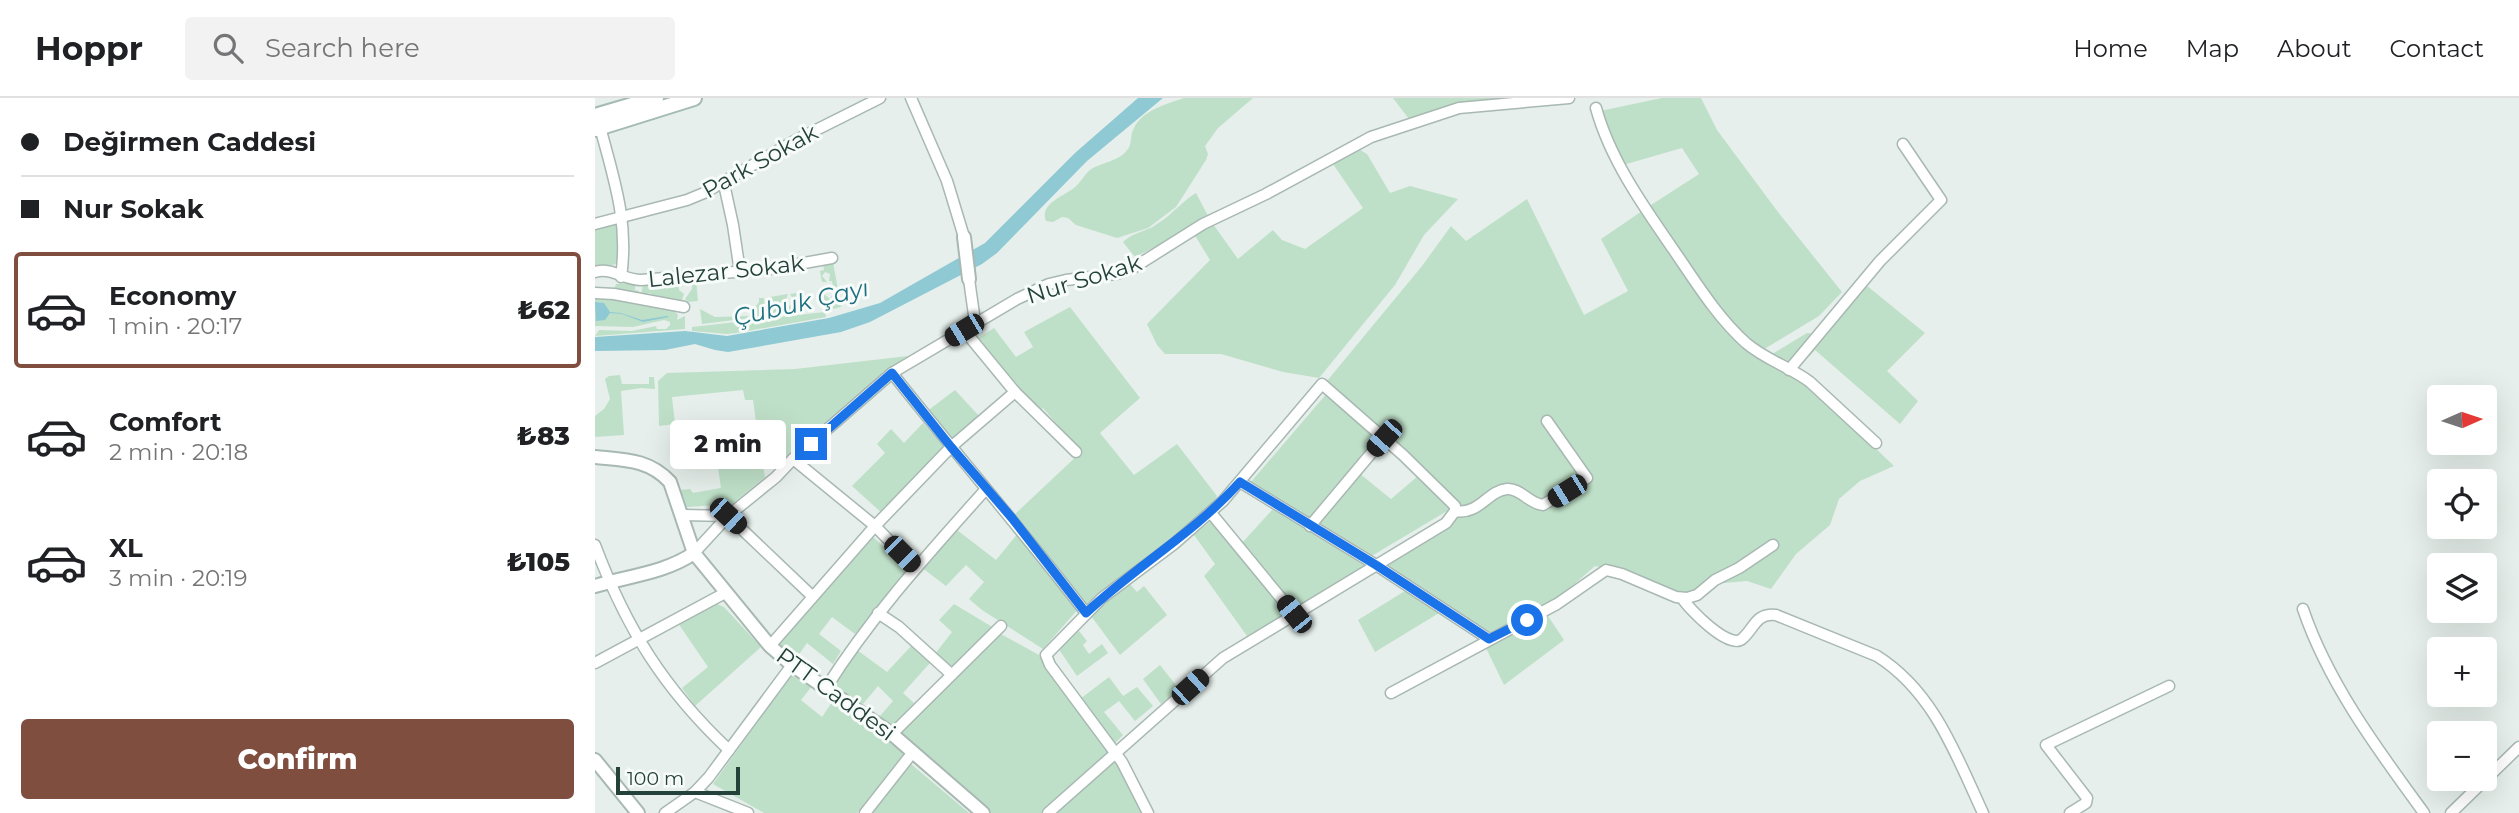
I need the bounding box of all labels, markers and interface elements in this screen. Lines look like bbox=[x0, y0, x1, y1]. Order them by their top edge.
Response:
search box bbox=[185, 17, 675, 80]
text: Hoppr bbox=[35, 28, 143, 68]
icon: search bbox=[209, 29, 247, 67]
text: Search here bbox=[265, 32, 420, 64]
text: Home bbox=[2073, 34, 2148, 63]
text: Map bbox=[2186, 34, 2239, 63]
text: About bbox=[2277, 34, 2351, 63]
text: Contact bbox=[2389, 34, 2484, 63]
street label: Park Sokak bbox=[697, 118, 823, 204]
text: Değirmen Caddesi bbox=[63, 126, 316, 158]
text: Nur Sokak bbox=[63, 193, 204, 225]
street label: Nur Sokak bbox=[1023, 248, 1145, 310]
street label: Lalezar Sokak bbox=[646, 249, 806, 293]
water label: Çubuk Çayı bbox=[730, 273, 872, 332]
icon: car bbox=[25, 279, 88, 342]
text: Economy bbox=[109, 280, 236, 312]
text: ₺62 bbox=[517, 294, 570, 326]
car bbox=[941, 310, 988, 350]
text: 1 min · 20:17 bbox=[109, 312, 242, 340]
north arrow bbox=[2427, 385, 2497, 455]
map controls bbox=[2427, 385, 2497, 791]
icon: car bbox=[25, 405, 88, 468]
text: Comfort bbox=[109, 406, 221, 438]
car bbox=[1363, 415, 1406, 461]
text: ₺83 bbox=[517, 420, 570, 452]
callout: 2 min bbox=[671, 420, 787, 468]
route end bbox=[795, 428, 827, 460]
text: 2 min bbox=[694, 430, 762, 458]
text: 2 min · 20:18 bbox=[109, 438, 248, 466]
button: locate bbox=[2427, 469, 2497, 539]
car bbox=[1544, 471, 1591, 511]
car bbox=[706, 494, 751, 538]
icon: car bbox=[25, 531, 88, 594]
text: XL bbox=[109, 532, 143, 564]
car bbox=[880, 532, 925, 576]
text: ₺105 bbox=[507, 546, 570, 578]
button: layers bbox=[2427, 553, 2497, 623]
text: 3 min · 20:19 bbox=[109, 564, 247, 592]
car bbox=[1273, 591, 1316, 637]
route start bbox=[1511, 604, 1543, 636]
button: + bbox=[2427, 637, 2497, 707]
street label: PTT Caddesi bbox=[771, 641, 901, 747]
car bbox=[1168, 665, 1213, 709]
button: Confirm bbox=[21, 719, 574, 799]
button: − bbox=[2427, 721, 2497, 791]
scale bar bbox=[616, 764, 740, 796]
text: 100 m bbox=[627, 767, 684, 790]

